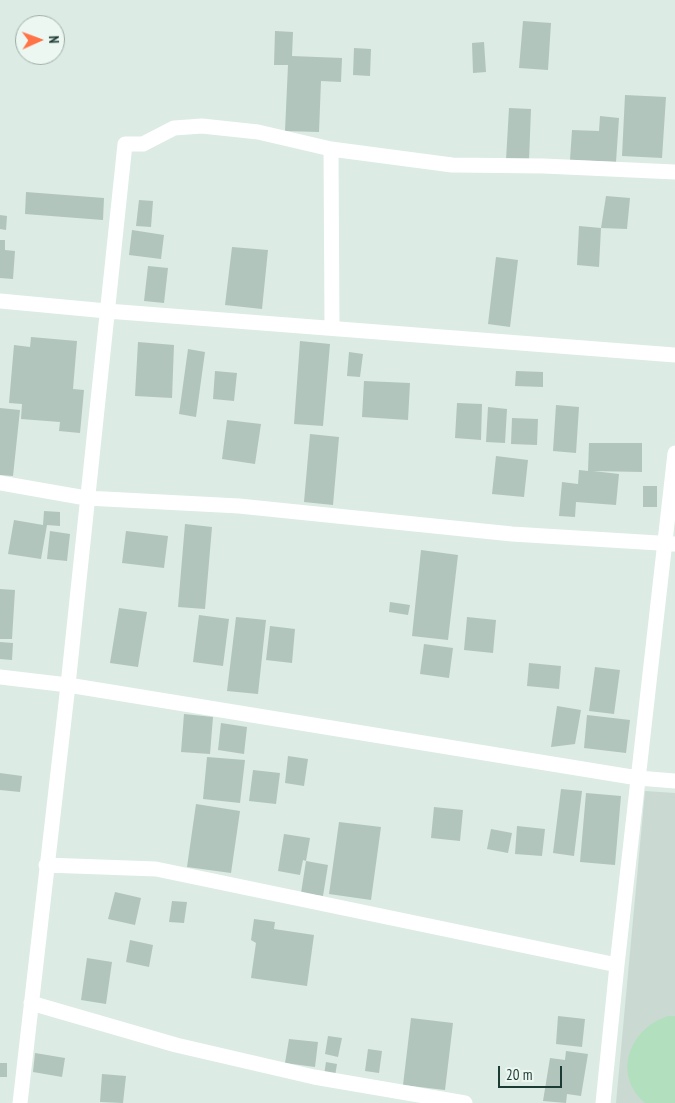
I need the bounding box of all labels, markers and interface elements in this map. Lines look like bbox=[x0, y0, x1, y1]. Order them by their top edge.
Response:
north arrow bbox=[15, 15, 65, 65]
text: N bbox=[45, 35, 63, 44]
scale bar bbox=[500, 1056, 564, 1088]
text: 20 m bbox=[506, 1065, 532, 1084]

